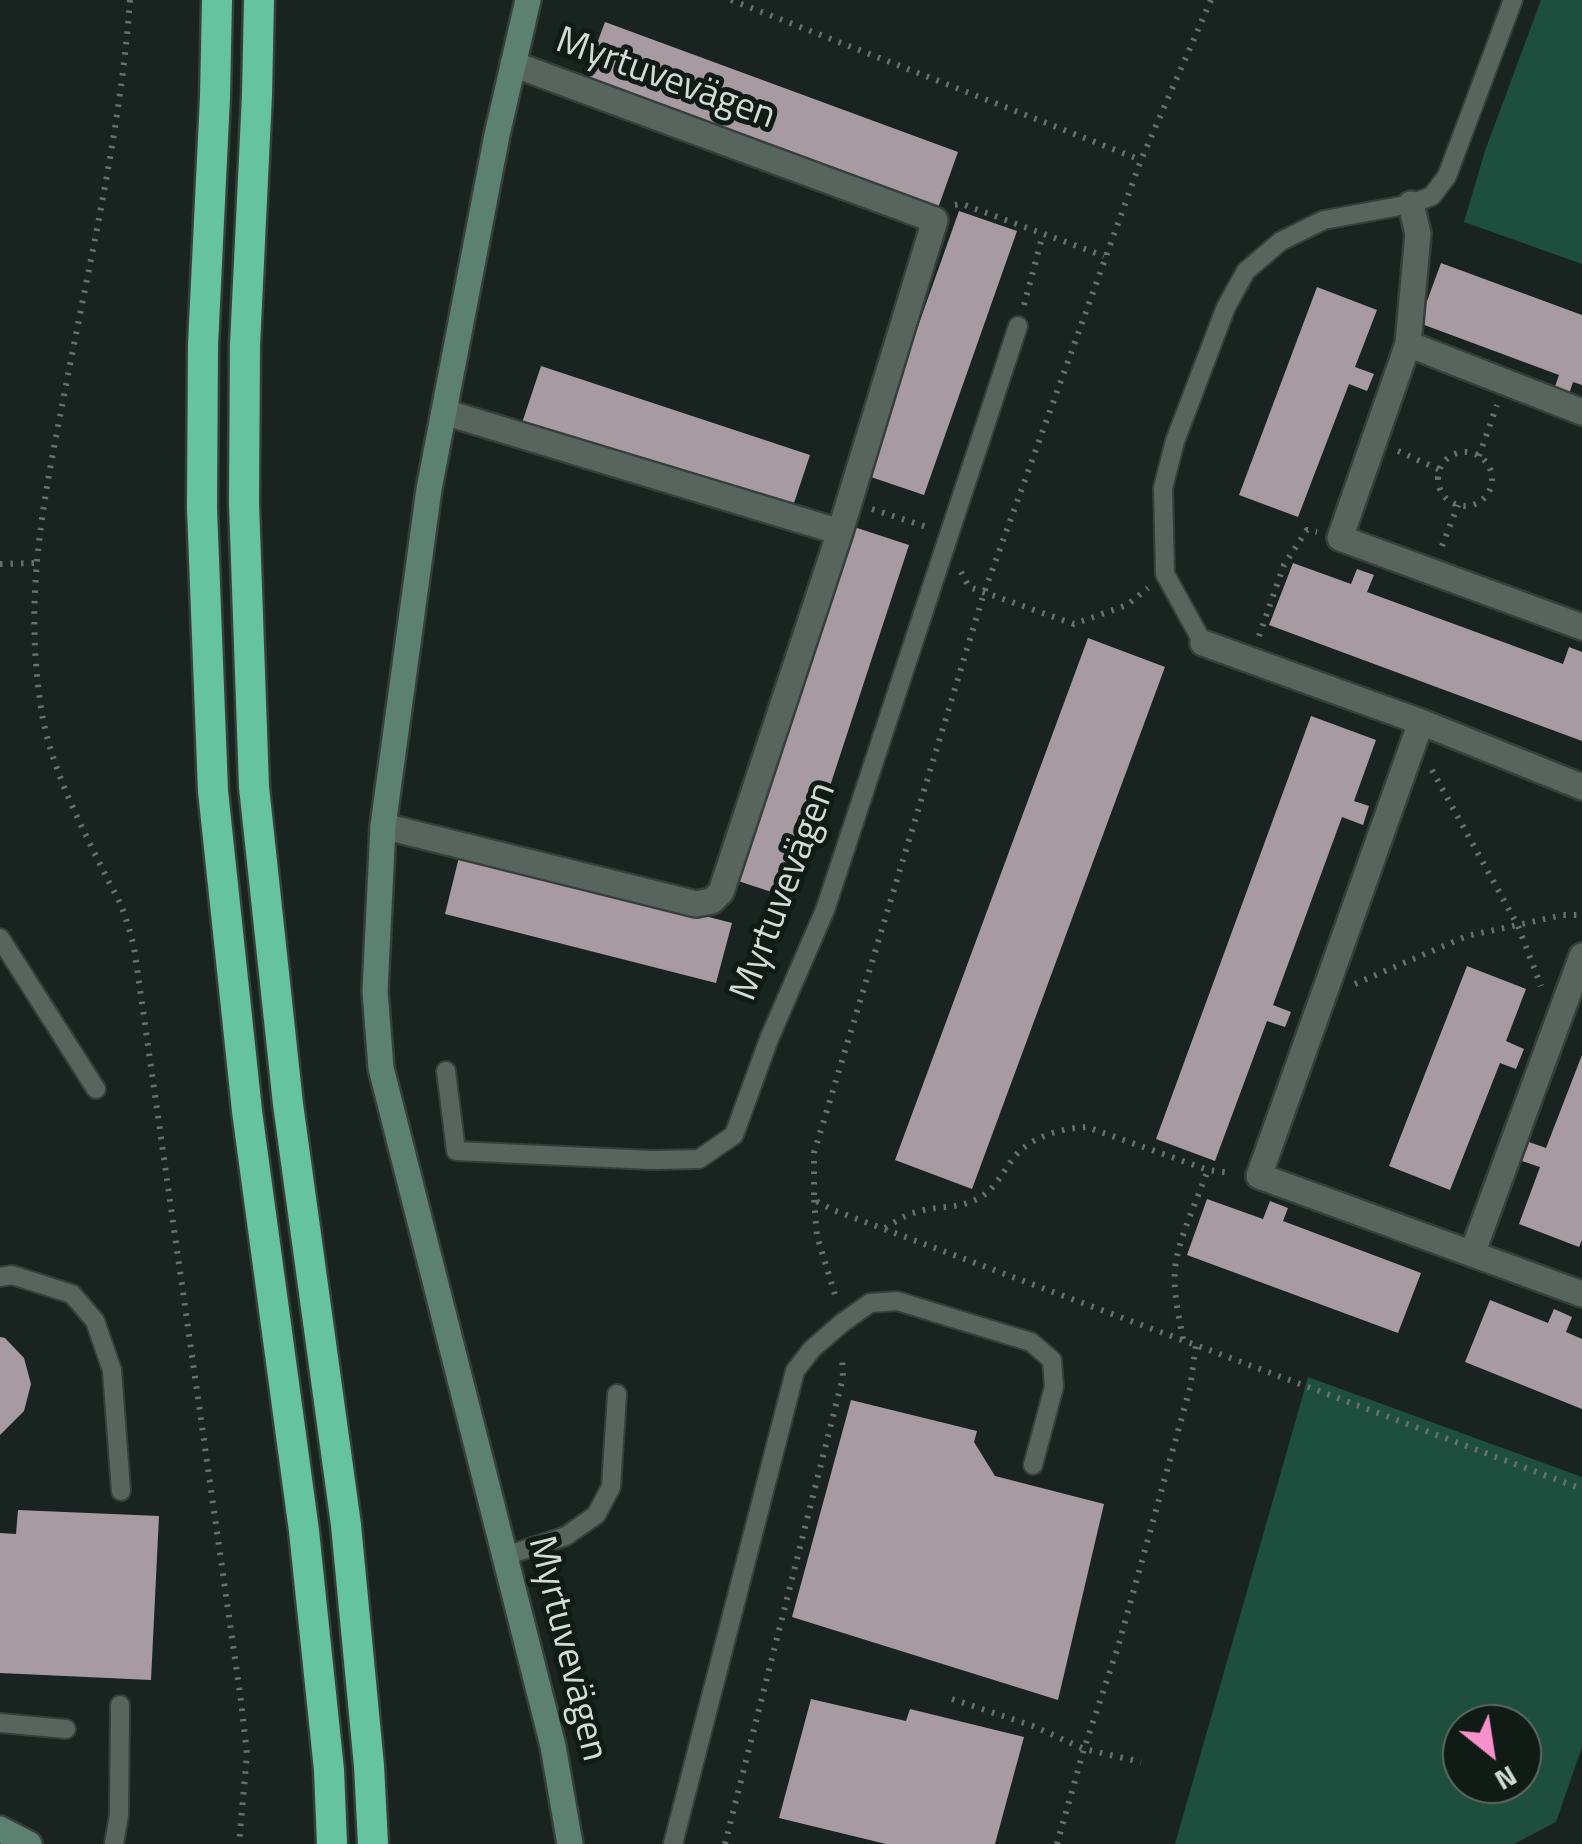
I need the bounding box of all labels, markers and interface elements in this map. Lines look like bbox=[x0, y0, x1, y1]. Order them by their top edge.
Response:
street label: Myrtuvevägen bbox=[549, 19, 781, 141]
street label: Myrtuvevägen bbox=[723, 777, 847, 1007]
street label: Myrtuvevägen bbox=[516, 1532, 616, 1766]
north arrow bbox=[1442, 1704, 1542, 1804]
text: N bbox=[1487, 1755, 1525, 1802]

